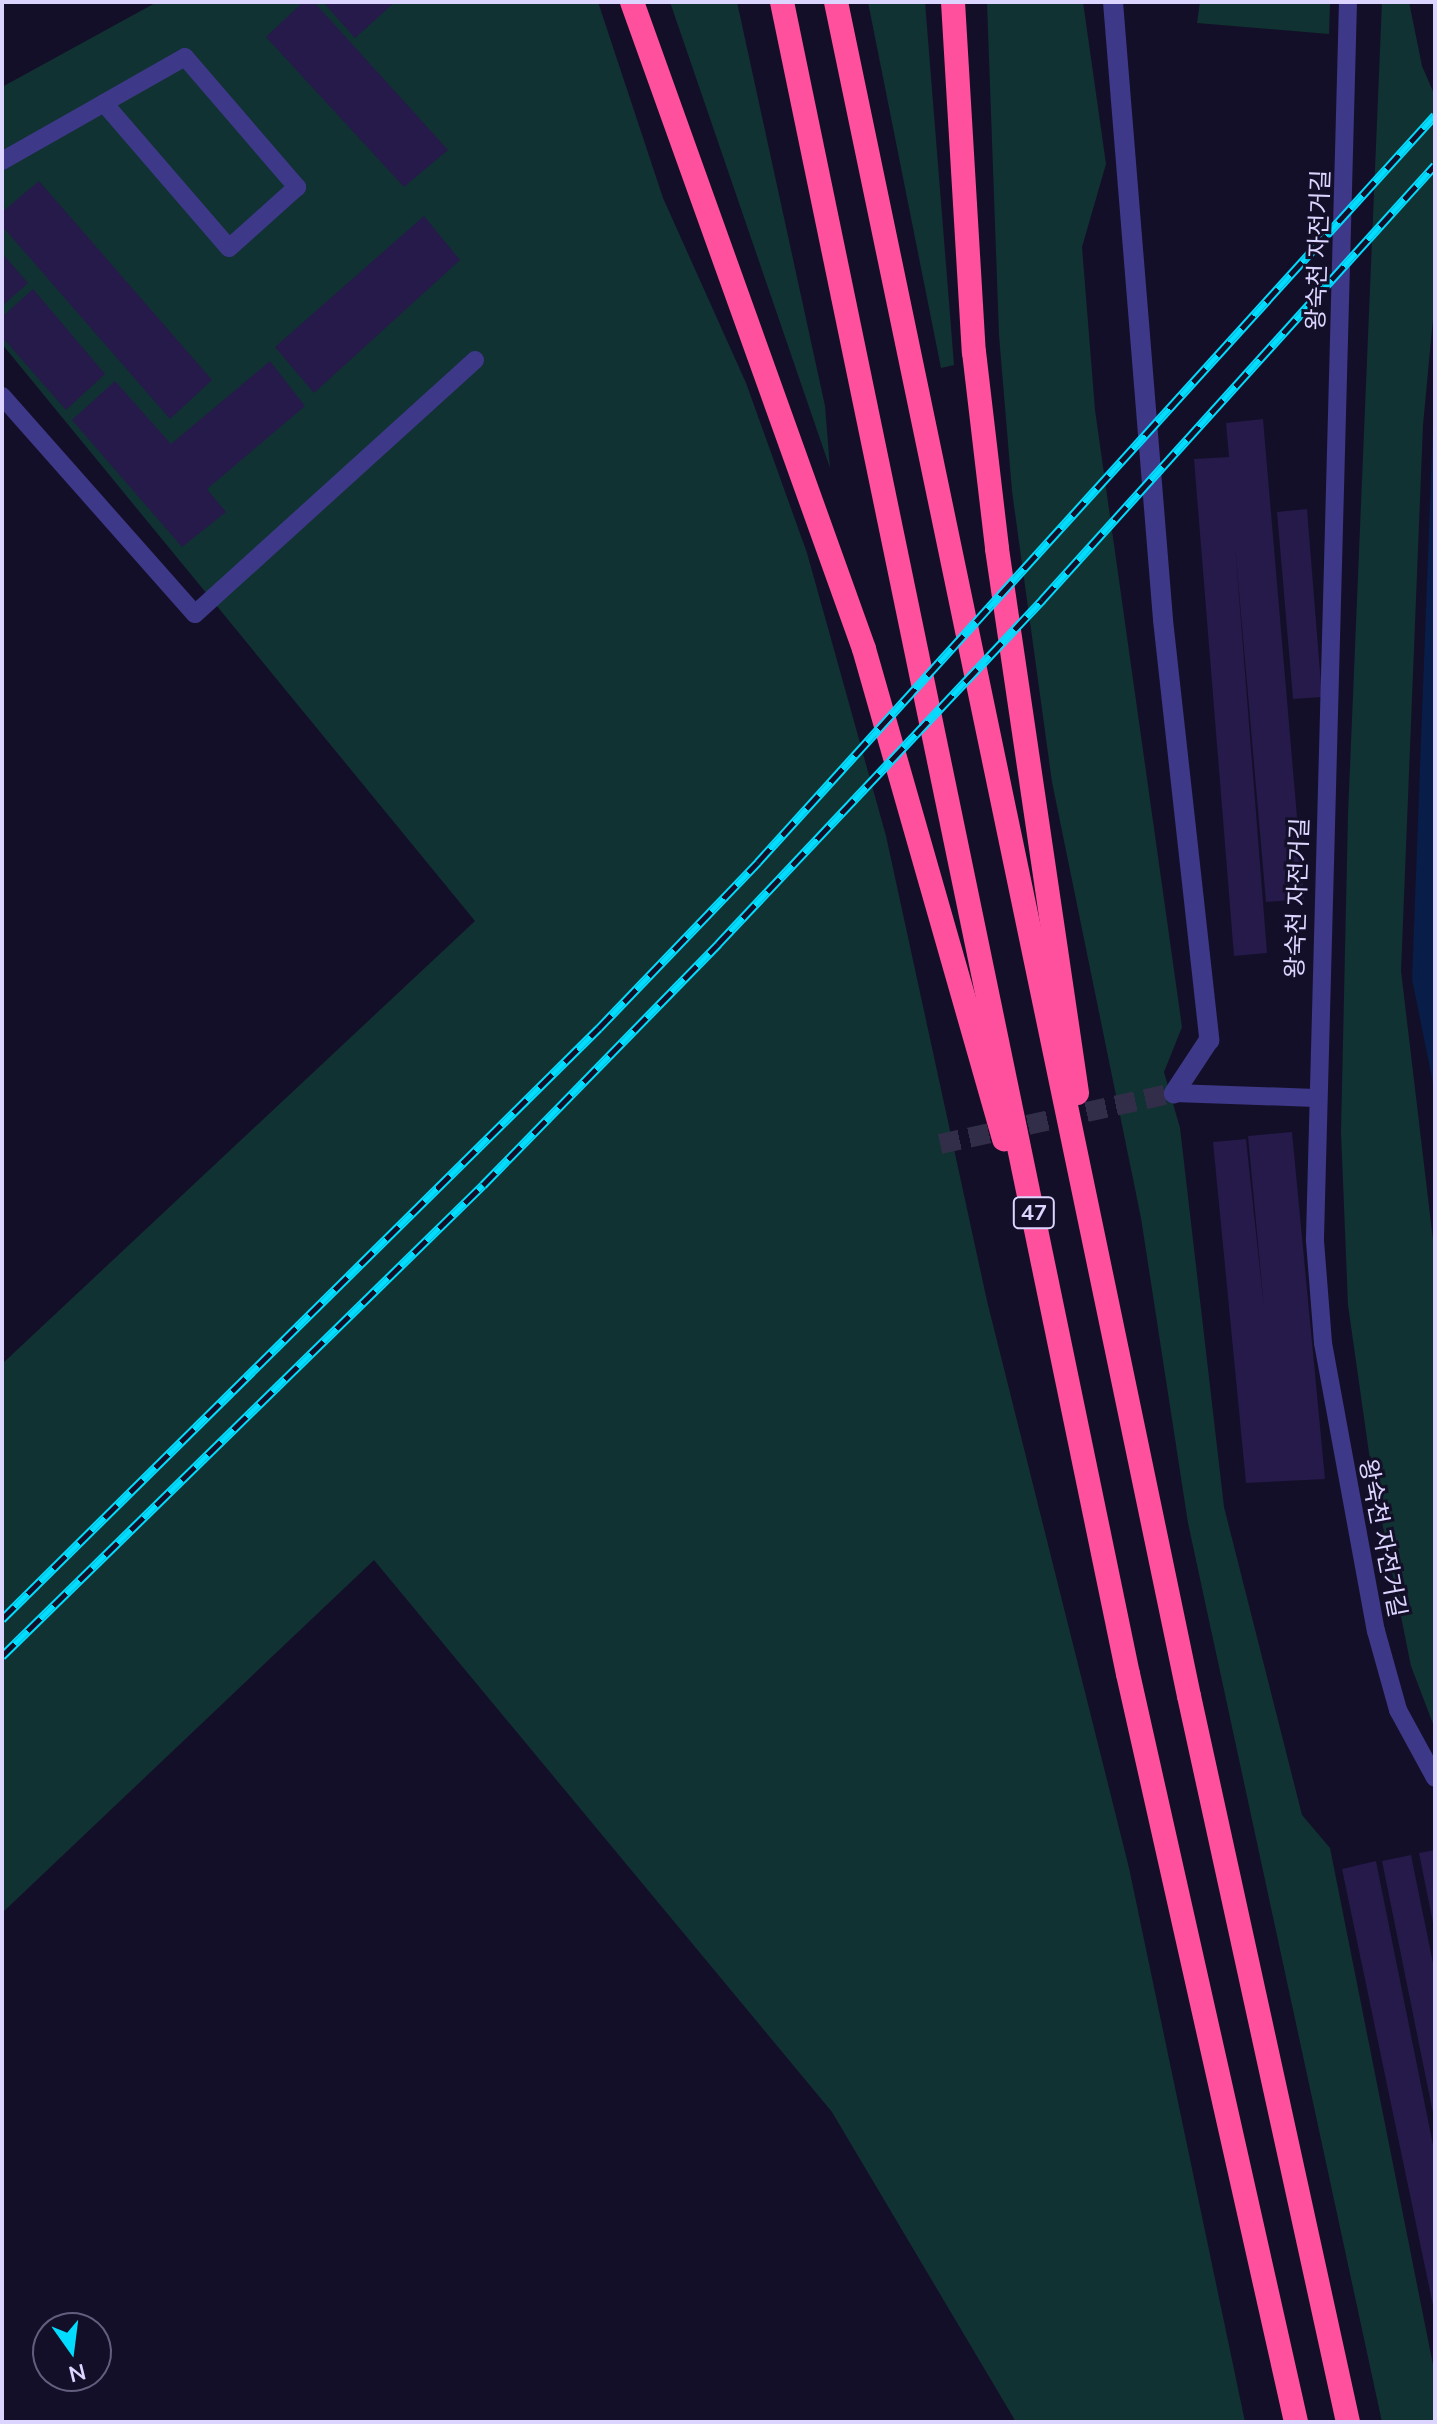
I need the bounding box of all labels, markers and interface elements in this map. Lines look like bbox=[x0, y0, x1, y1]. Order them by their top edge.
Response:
street label: 왕숙천 자전거길 bbox=[1301, 169, 1335, 331]
street label: 왕숙천 자전거길 bbox=[1280, 817, 1314, 979]
road number: 47 bbox=[1012, 1195, 1056, 1231]
street label: 왕숙천 자전거길 bbox=[1354, 1456, 1412, 1620]
north arrow bbox=[32, 2312, 112, 2392]
text: N bbox=[66, 2358, 89, 2389]

